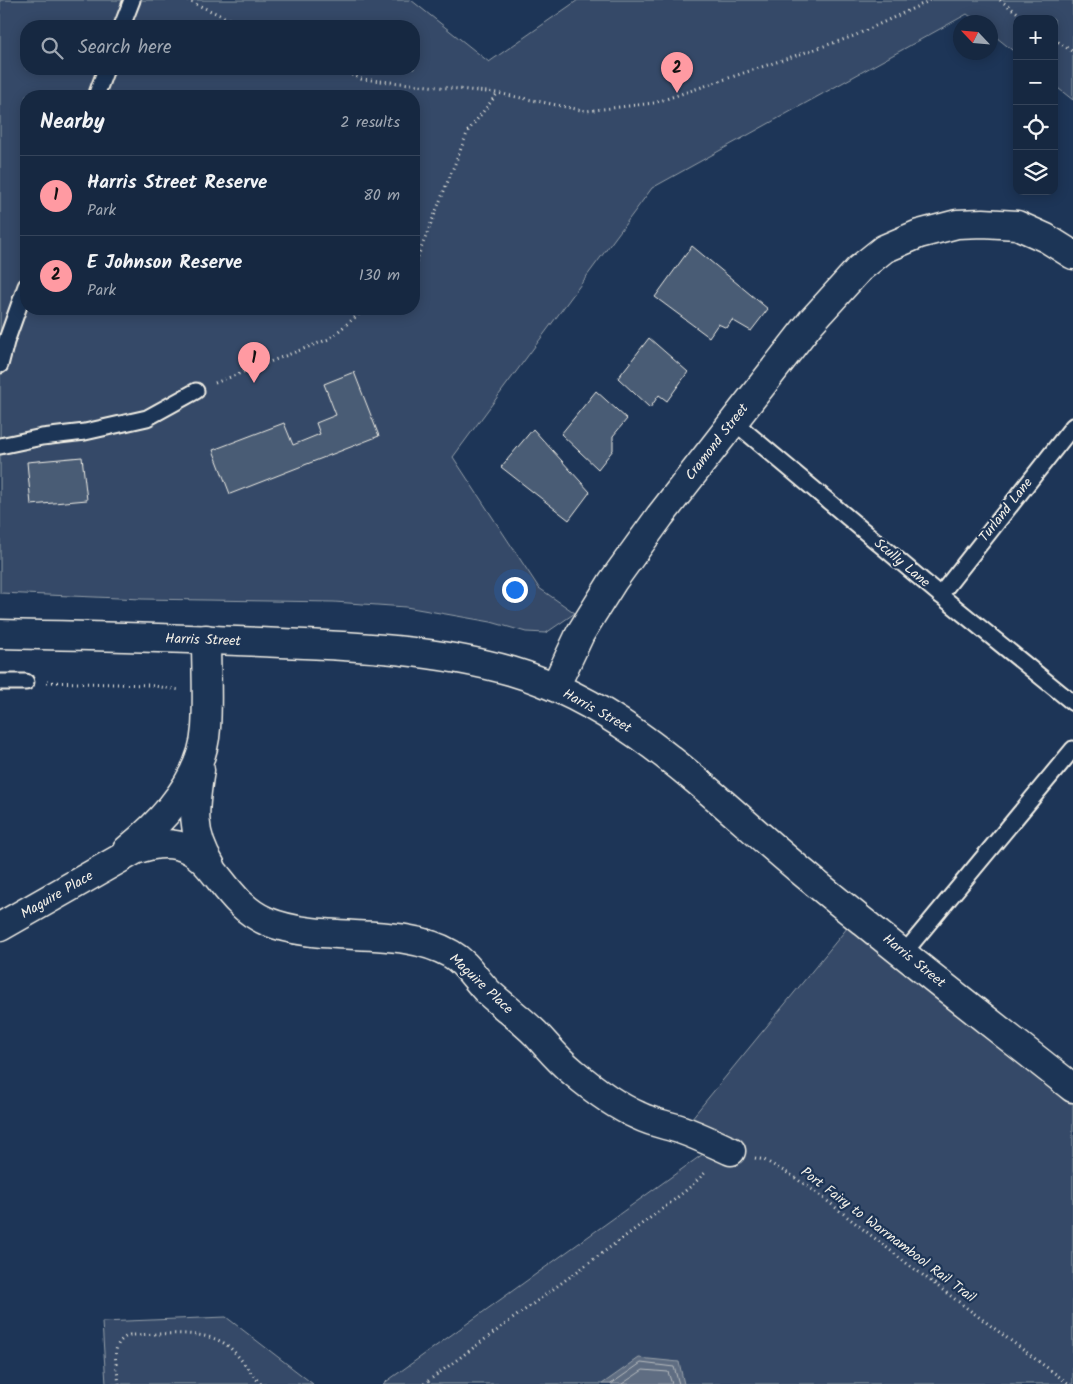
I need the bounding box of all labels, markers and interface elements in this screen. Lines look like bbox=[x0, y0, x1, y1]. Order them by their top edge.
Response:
north arrow bbox=[953, 15, 998, 60]
map controls bbox=[1013, 15, 1058, 195]
button: + bbox=[1013, 15, 1058, 60]
search box bbox=[20, 20, 420, 75]
text: Search here bbox=[78, 33, 172, 63]
icon: search bbox=[38, 34, 66, 62]
pin: 2 bbox=[661, 52, 693, 93]
button: − bbox=[1013, 60, 1058, 105]
button: locate bbox=[1013, 105, 1058, 150]
text: Nearby bbox=[40, 106, 105, 139]
text: 2 results bbox=[340, 110, 400, 135]
button: layers bbox=[1013, 150, 1058, 195]
text: Harris Street Reserve bbox=[87, 168, 267, 198]
text: 1 bbox=[54, 183, 58, 208]
text: 80 m bbox=[363, 183, 400, 208]
text: Park bbox=[87, 198, 116, 223]
text: E Johnson Reserve bbox=[87, 248, 242, 278]
text: 2 bbox=[51, 263, 61, 288]
text: 130 m bbox=[359, 263, 400, 288]
text: Park bbox=[87, 278, 116, 303]
pin: 1 bbox=[238, 342, 270, 383]
street label: Cramond Street bbox=[680, 398, 755, 485]
street label: Turland Lane bbox=[974, 472, 1039, 547]
street label: Scully Lane bbox=[869, 533, 935, 594]
your location bbox=[502, 577, 528, 603]
street label: Harris Street bbox=[165, 628, 242, 652]
street label: Harris Street bbox=[559, 683, 636, 739]
street label: Maguire Place bbox=[16, 865, 98, 925]
street label: Harris Street bbox=[878, 929, 951, 994]
street label: Maguire Place bbox=[444, 948, 519, 1020]
street label: Port Fairy to Warrnambool Rail Trail bbox=[796, 1162, 981, 1309]

